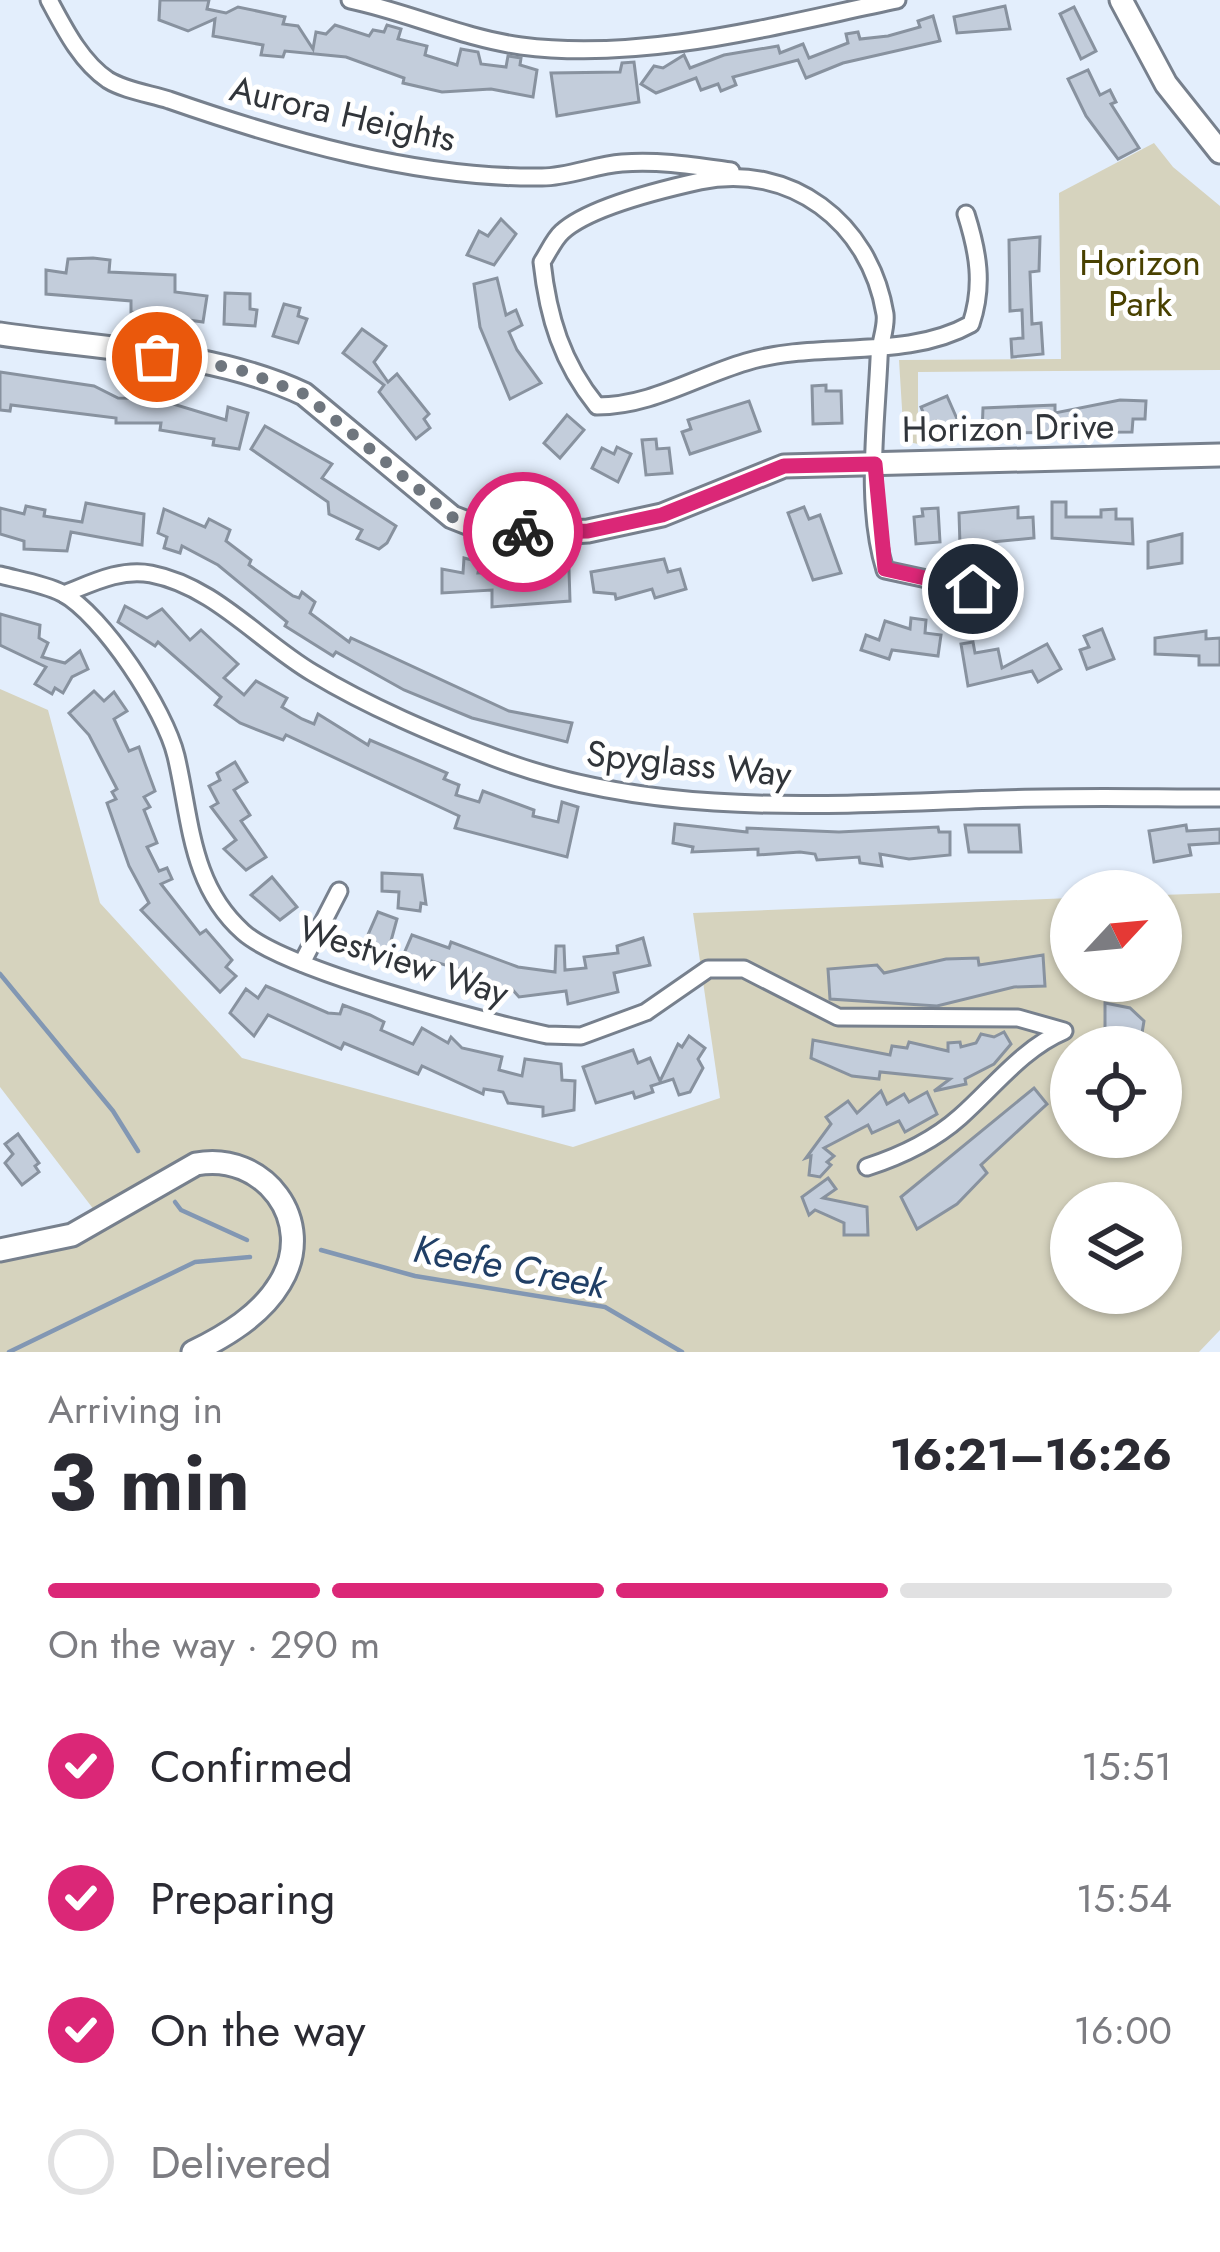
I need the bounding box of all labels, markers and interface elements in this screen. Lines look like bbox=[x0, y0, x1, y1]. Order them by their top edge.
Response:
street label: Aurora Heights bbox=[225, 62, 461, 164]
park label: Horizon Park bbox=[1079, 236, 1201, 329]
pin bbox=[106, 306, 208, 408]
icon: bag bbox=[124, 324, 190, 390]
street label: Horizon Drive bbox=[901, 399, 1115, 455]
courier bbox=[463, 472, 583, 592]
icon: bike bbox=[490, 499, 556, 565]
pin bbox=[922, 538, 1024, 640]
icon: home bbox=[940, 556, 1006, 622]
street label: Spyglass Way bbox=[584, 726, 794, 800]
north arrow bbox=[1050, 870, 1182, 1002]
map controls bbox=[1050, 870, 1182, 1314]
street label: Westview Way bbox=[292, 902, 516, 1018]
button: locate bbox=[1050, 1026, 1182, 1158]
button: layers bbox=[1050, 1182, 1182, 1314]
water label: Keefe Creek bbox=[409, 1220, 613, 1314]
text: Arriving in bbox=[48, 1381, 223, 1438]
text: 16:21–16:26 bbox=[890, 1422, 1172, 1487]
text: 3 min bbox=[48, 1427, 250, 1539]
text: On the way · 290 m bbox=[48, 1616, 380, 1673]
icon: check bbox=[48, 1733, 114, 1799]
text: Confirmed bbox=[150, 1734, 353, 1799]
text: 15:51 bbox=[1081, 1738, 1172, 1795]
icon: check bbox=[48, 1865, 114, 1931]
text: Preparing bbox=[150, 1866, 335, 1931]
text: 15:54 bbox=[1076, 1870, 1172, 1927]
icon: check bbox=[48, 1997, 114, 2063]
text: On the way bbox=[150, 1998, 366, 2063]
text: 16:00 bbox=[1073, 2002, 1172, 2059]
text: Delivered bbox=[150, 2130, 332, 2195]

